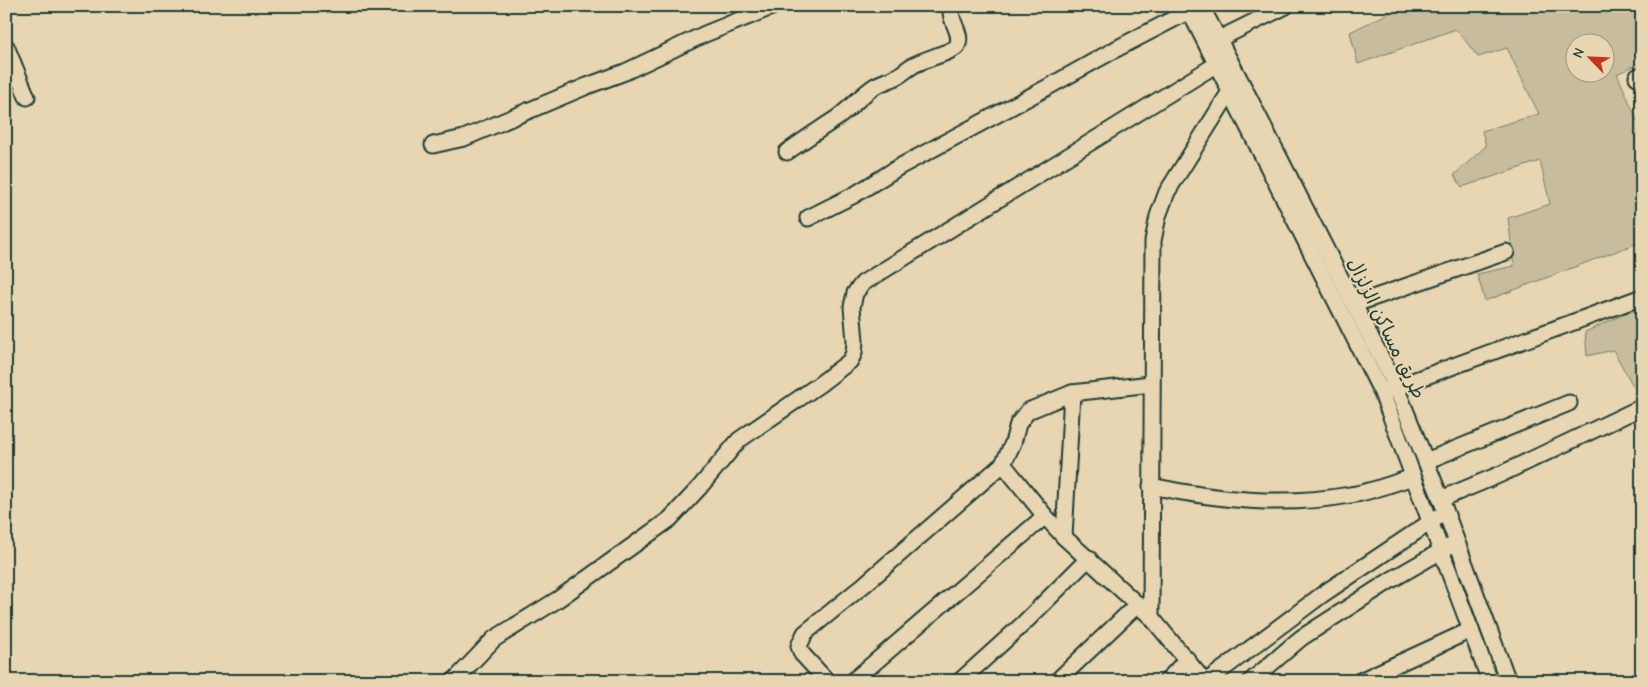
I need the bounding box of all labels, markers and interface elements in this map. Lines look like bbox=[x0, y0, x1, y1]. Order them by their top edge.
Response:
north arrow bbox=[1566, 32, 1616, 82]
text: N bbox=[1569, 45, 1588, 61]
street label: طريق مساكن الزلزال bbox=[1342, 254, 1430, 403]

